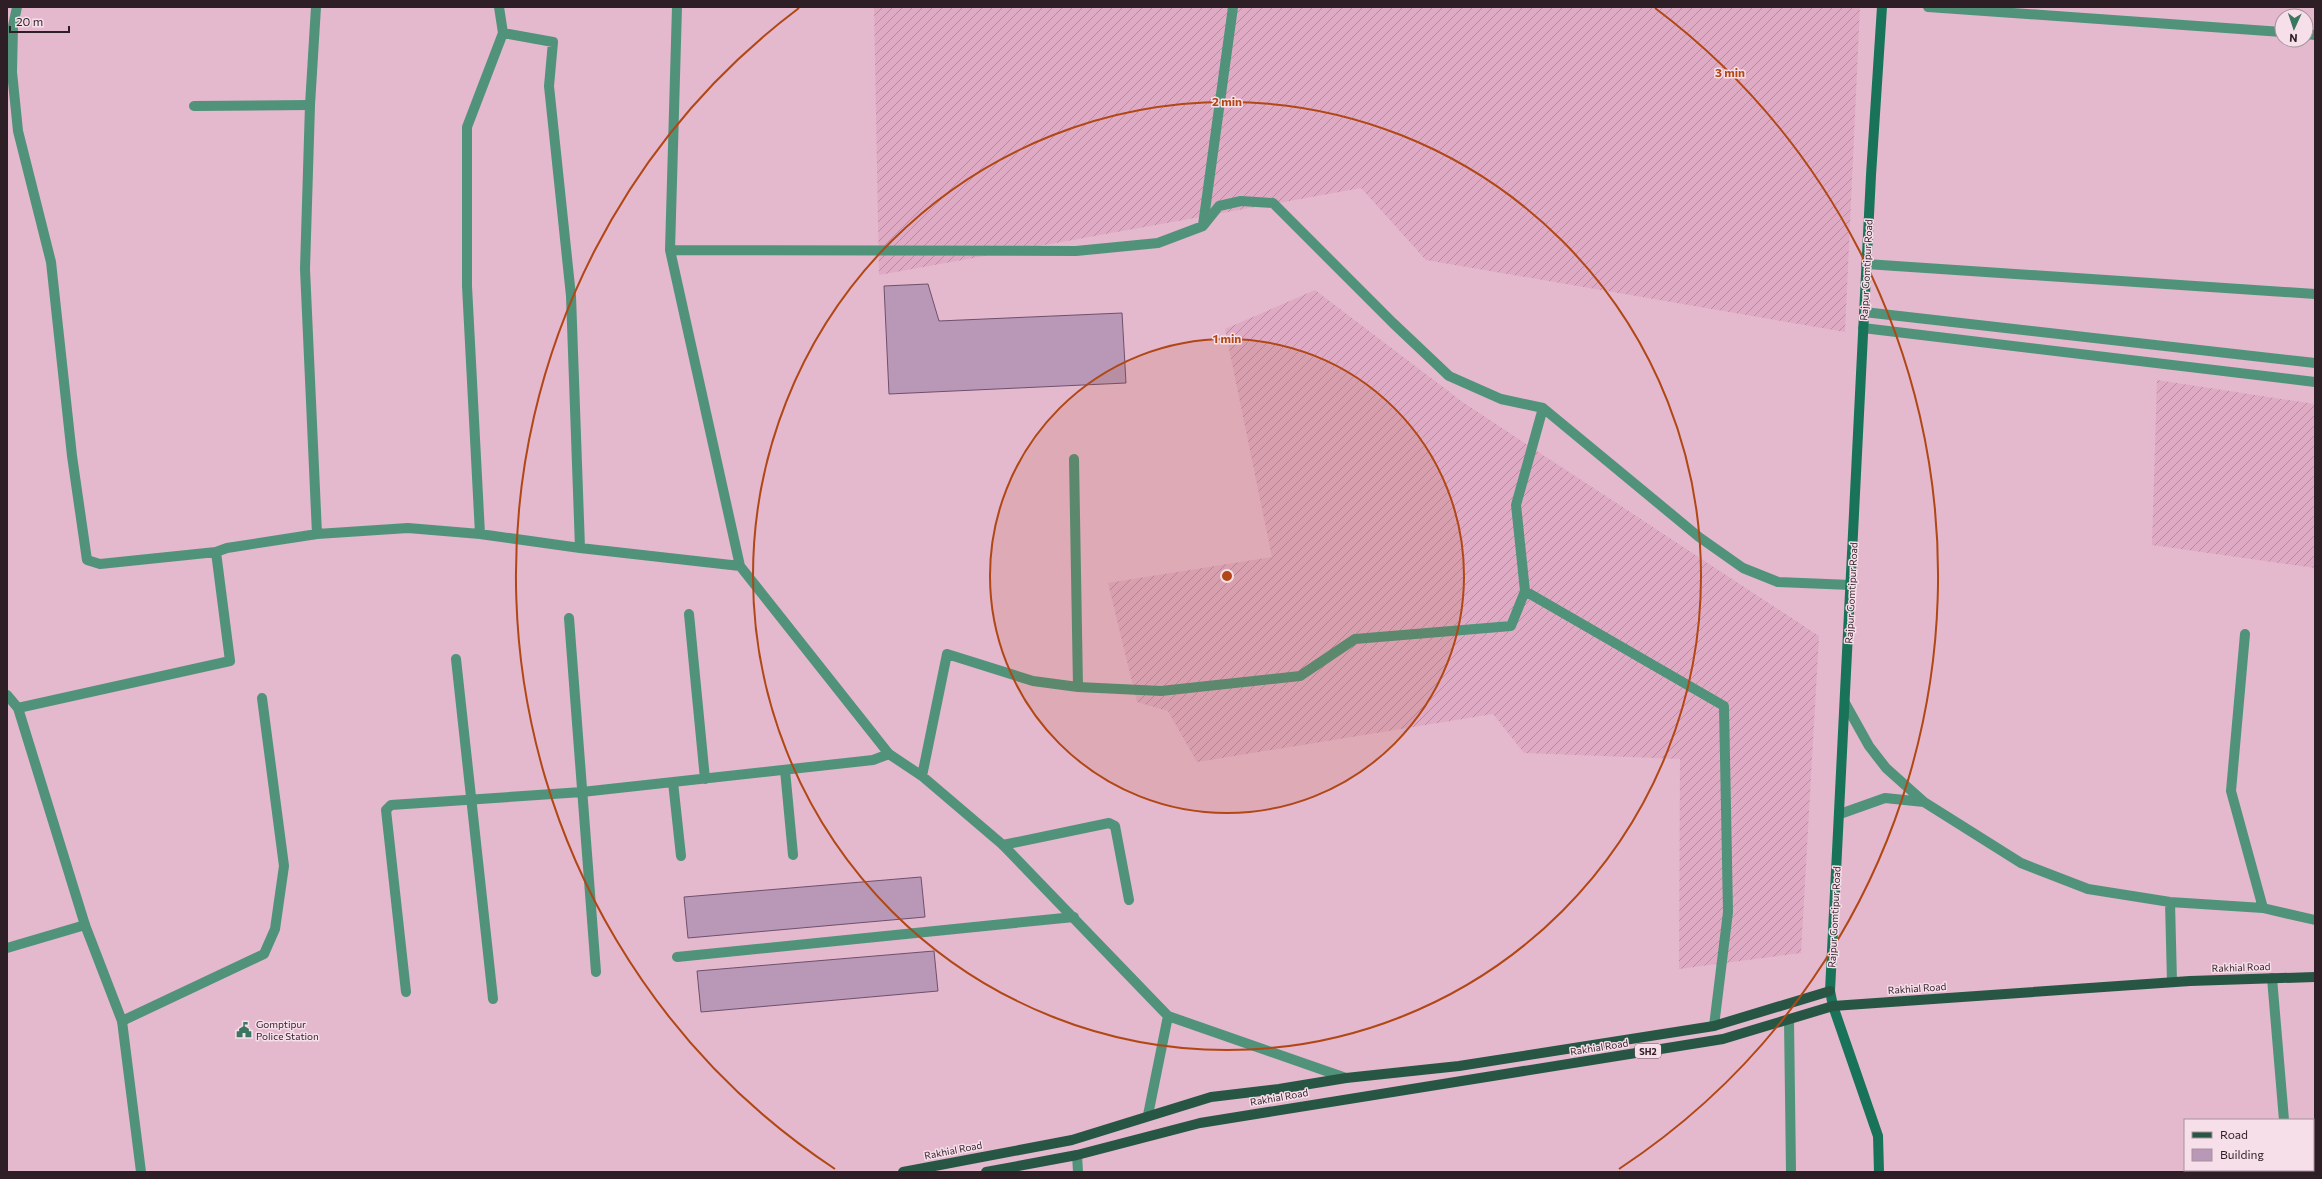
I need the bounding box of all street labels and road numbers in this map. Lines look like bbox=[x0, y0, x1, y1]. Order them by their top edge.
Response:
street label: Rajpur Gomtipur Road bbox=[1857, 219, 1875, 321]
street label: Rajpur Gomtipur Road bbox=[1842, 542, 1860, 644]
street label: Rajpur Gomtipur Road bbox=[1825, 866, 1843, 968]
street label: Rakhial Road bbox=[2211, 960, 2271, 974]
street label: Rakhial Road bbox=[1887, 980, 1947, 996]
street label: Rakhial Road bbox=[1569, 1036, 1629, 1058]
road number: SH2 bbox=[1635, 1044, 1661, 1058]
street label: Rakhial Road bbox=[1249, 1086, 1309, 1108]
street label: Rakhial Road bbox=[923, 1138, 983, 1161]

